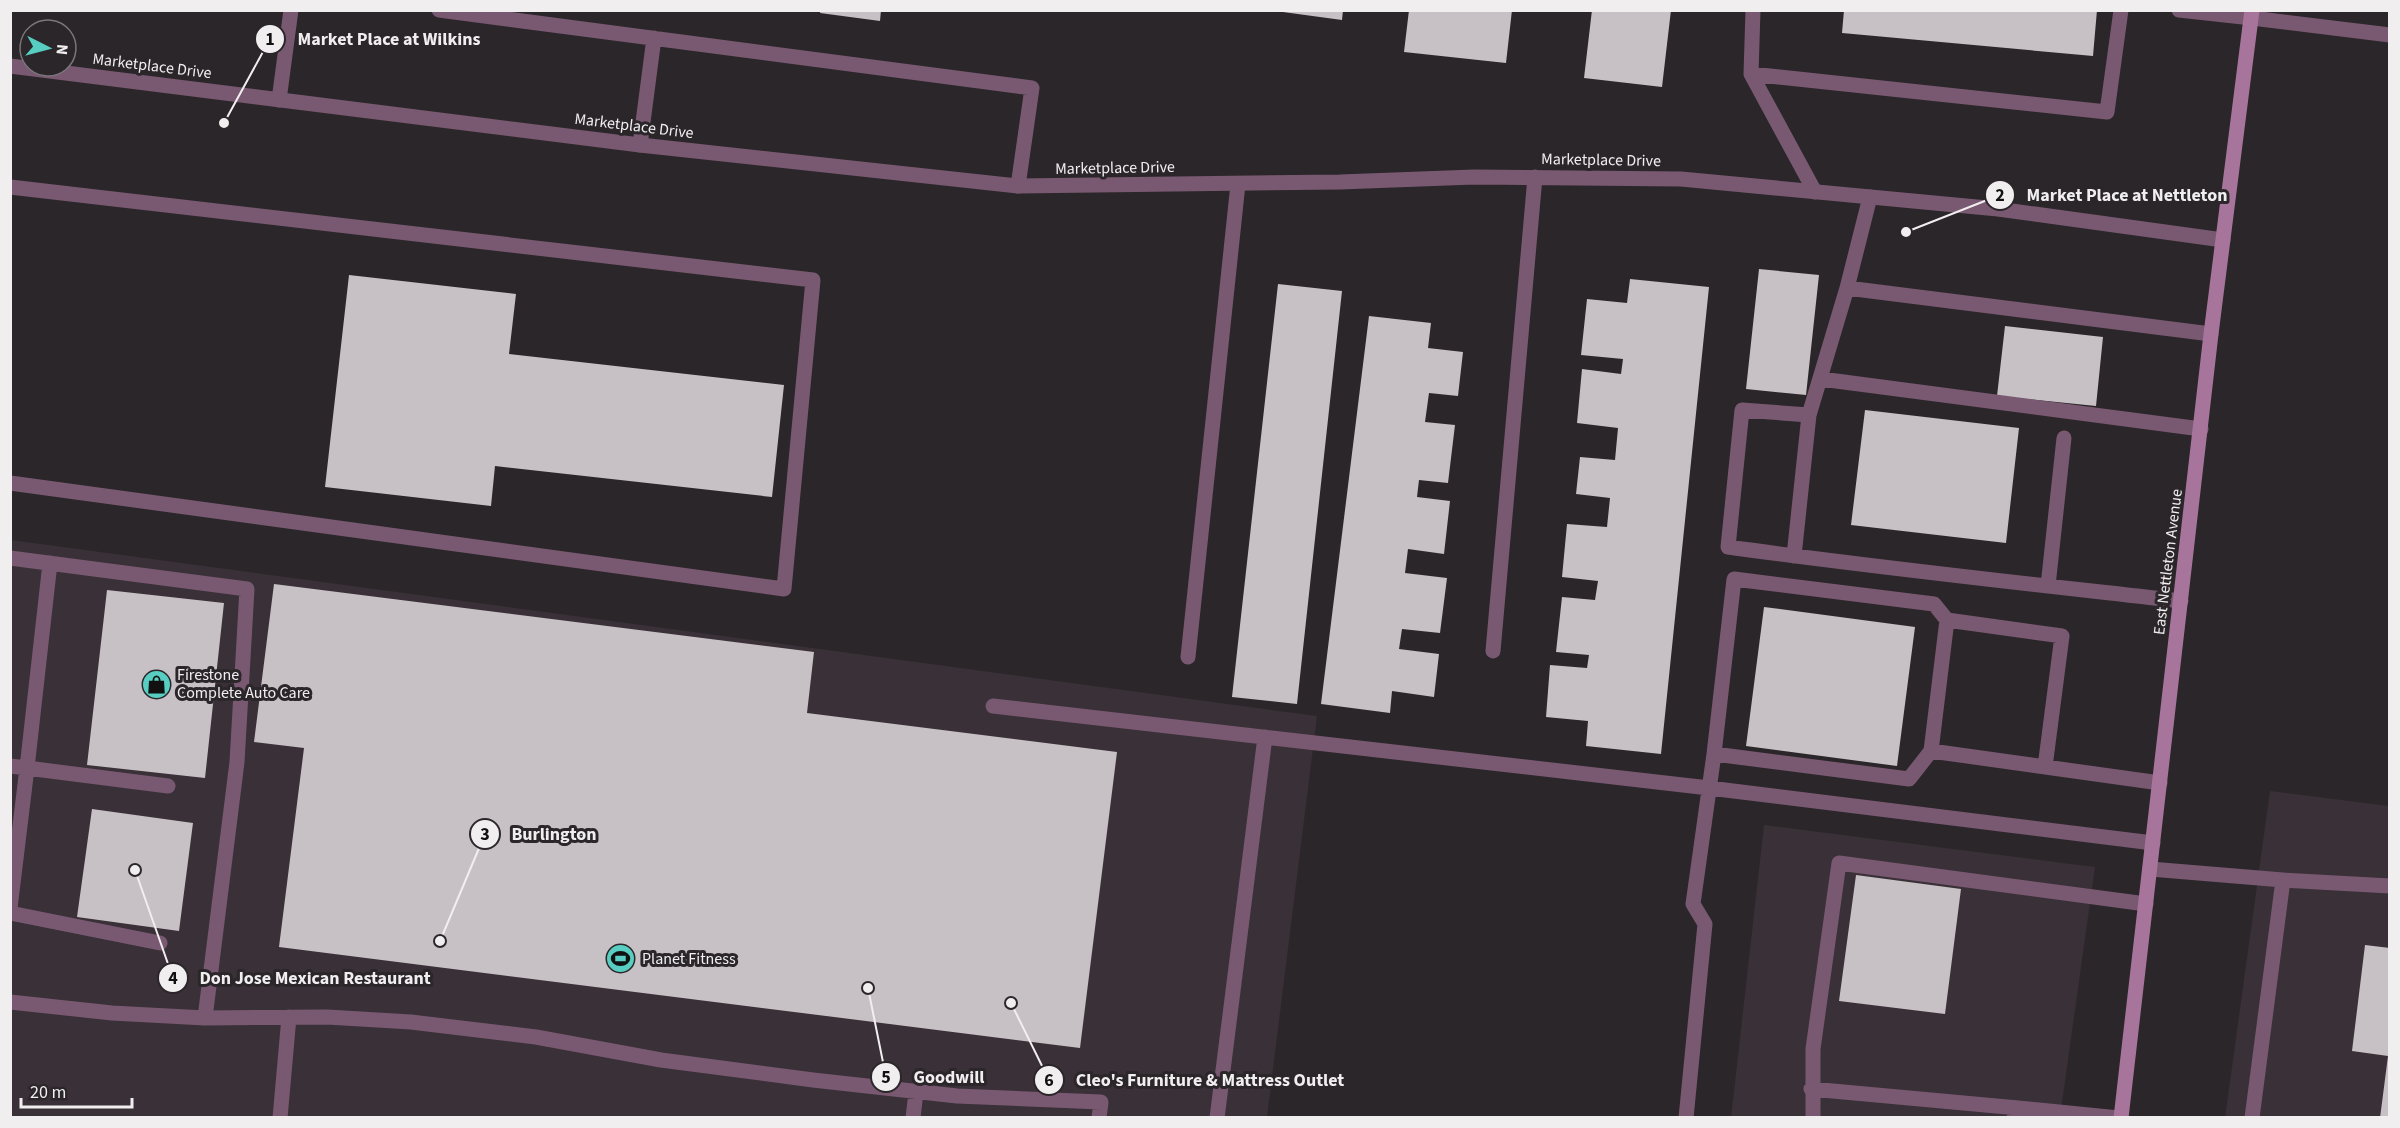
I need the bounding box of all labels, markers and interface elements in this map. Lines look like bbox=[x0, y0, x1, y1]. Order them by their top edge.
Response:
north arrow bbox=[18, 18, 78, 78]
callout: Market Place at Wilkins bbox=[255, 21, 492, 57]
text: 1 bbox=[265, 27, 275, 52]
text: Market Place at Wilkins bbox=[297, 27, 481, 52]
text: N bbox=[50, 43, 73, 56]
street label: Marketplace Drive bbox=[91, 48, 213, 84]
street label: Marketplace Drive bbox=[573, 108, 695, 144]
street label: Marketplace Drive bbox=[1541, 148, 1661, 172]
street label: Marketplace Drive bbox=[1055, 156, 1175, 180]
callout: Market Place at Nettleton bbox=[1985, 177, 2240, 213]
text: 2 bbox=[1995, 183, 2005, 208]
text: Market Place at Nettleton bbox=[2027, 183, 2227, 208]
street label: East Nettleton Avenue bbox=[2148, 488, 2188, 636]
place label: Firestone Complete Auto Care bbox=[177, 664, 310, 704]
shop icon: Firestone Complete Auto Care bbox=[140, 668, 172, 700]
callout: Burlington bbox=[470, 816, 609, 852]
text: 3 bbox=[480, 822, 490, 847]
text: Burlington bbox=[511, 822, 597, 847]
sports icon: Planet Fitness bbox=[605, 943, 637, 975]
place label: Planet Fitness bbox=[642, 948, 736, 970]
callout: Don Jose Mexican Restaurant bbox=[158, 960, 443, 996]
text: 4 bbox=[168, 966, 178, 991]
text: Don Jose Mexican Restaurant bbox=[199, 966, 431, 991]
callout: Goodwill bbox=[871, 1059, 996, 1095]
callout: Cleo's Furniture & Mattress Outlet bbox=[1034, 1062, 1356, 1098]
text: 5 bbox=[881, 1065, 891, 1090]
text: Goodwill bbox=[913, 1065, 985, 1090]
text: 6 bbox=[1044, 1068, 1054, 1093]
text: Cleo's Furniture & Mattress Outlet bbox=[1076, 1068, 1344, 1093]
scale bar bbox=[21, 1071, 132, 1109]
text: 20 m bbox=[30, 1080, 66, 1105]

